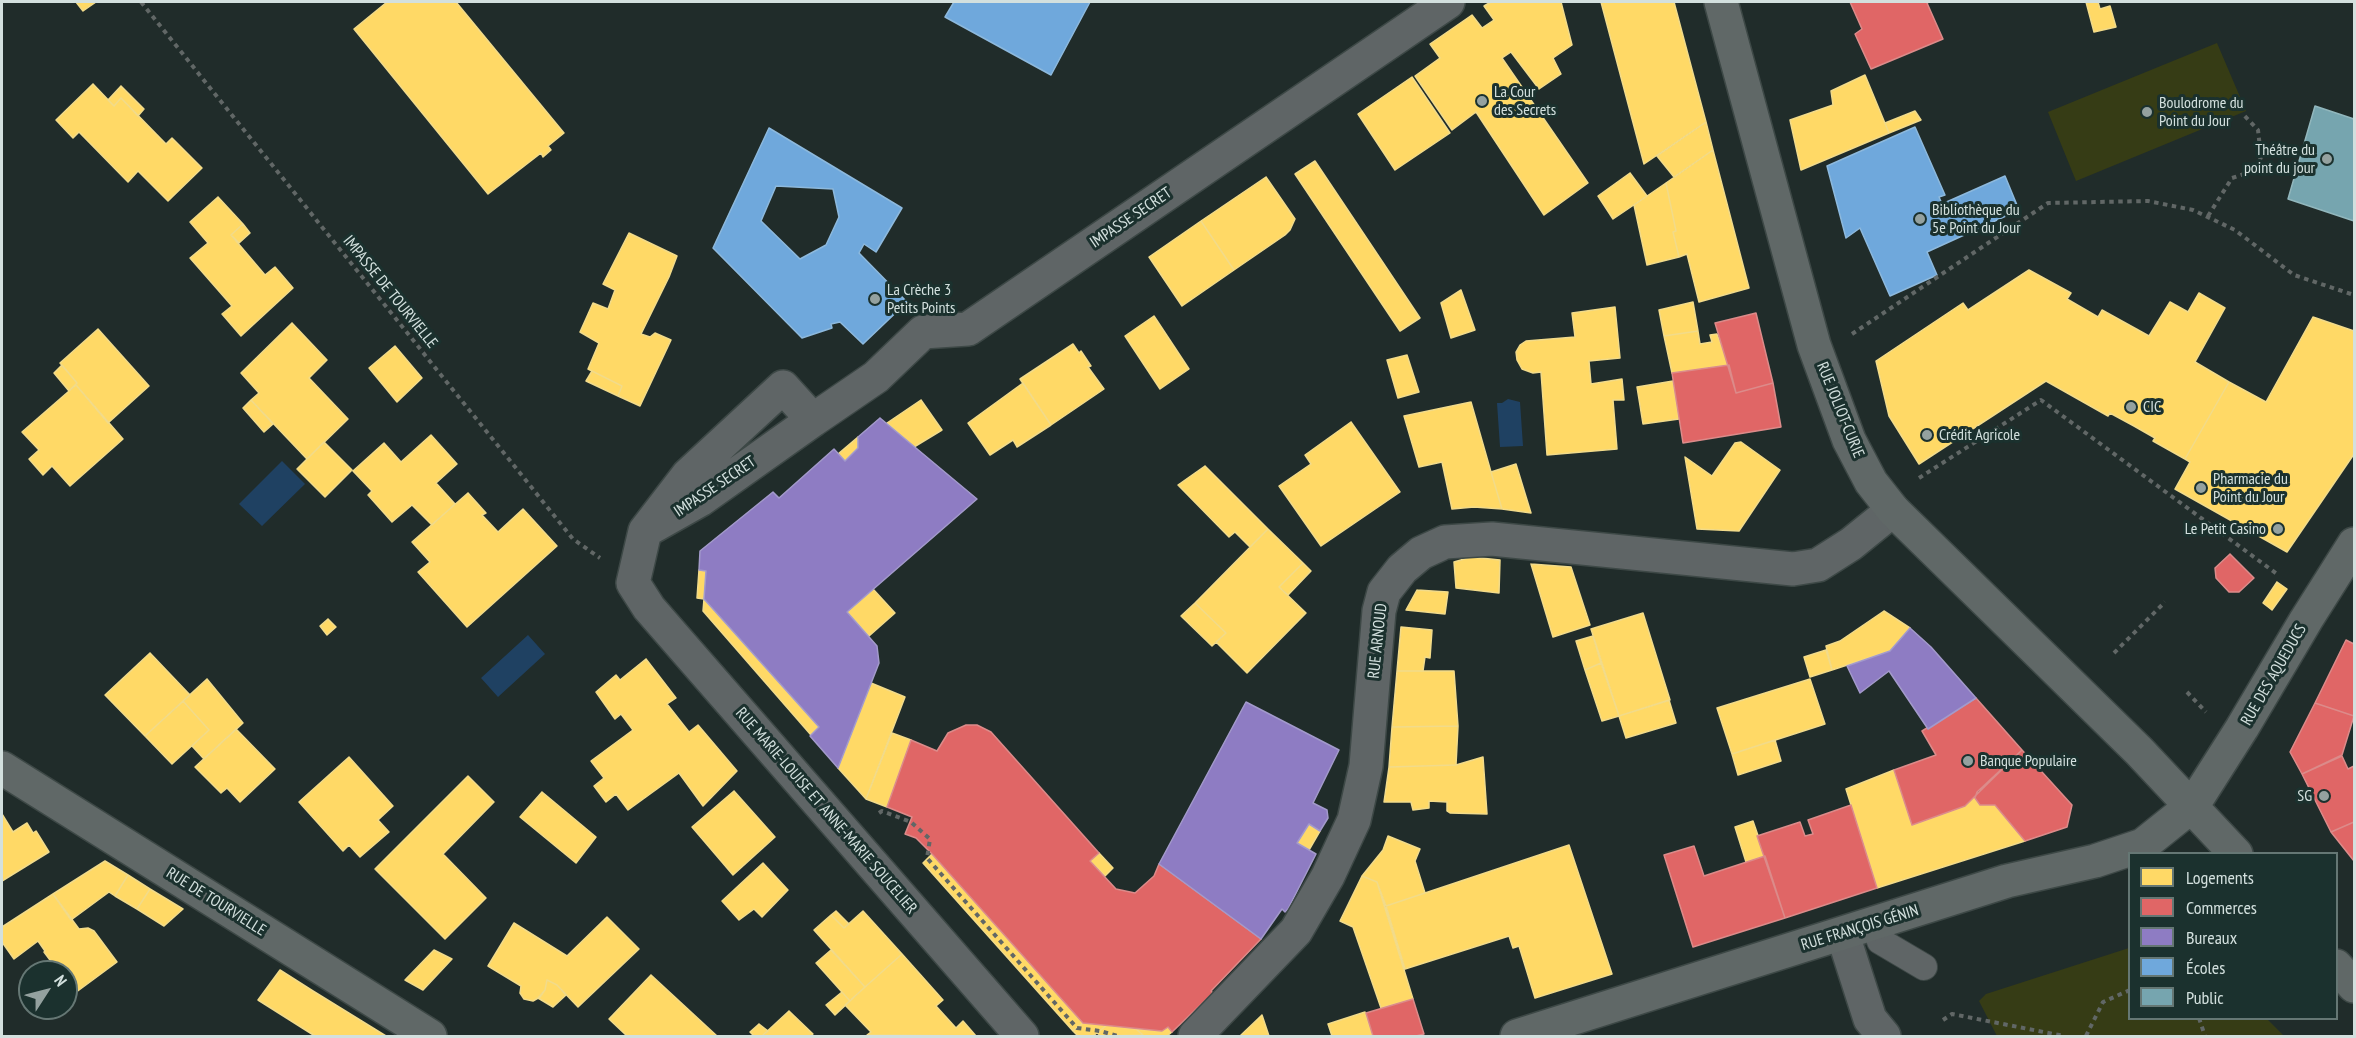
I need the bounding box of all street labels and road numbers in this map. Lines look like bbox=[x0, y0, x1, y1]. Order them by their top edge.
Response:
street label: IMPASSE SECRET bbox=[1086, 184, 1176, 252]
street label: IMPASSE DE TOURVIELLE bbox=[339, 232, 441, 352]
street label: RUE JOLIOT-CURIE bbox=[1812, 359, 1868, 461]
street label: IMPASSE SECRET bbox=[670, 453, 760, 521]
street label: RUE ARNOUD bbox=[1364, 602, 1392, 680]
street label: RUE DES AQUEDUCS bbox=[2237, 621, 2311, 729]
street label: RUE MARIE-LOUISE ET ANNE-MARIE SOUCELIER bbox=[731, 704, 921, 918]
street label: RUE DE TOURVIELLE bbox=[163, 864, 269, 940]
street label: RUE FRANÇOIS GÉNIN bbox=[1799, 901, 1921, 955]

